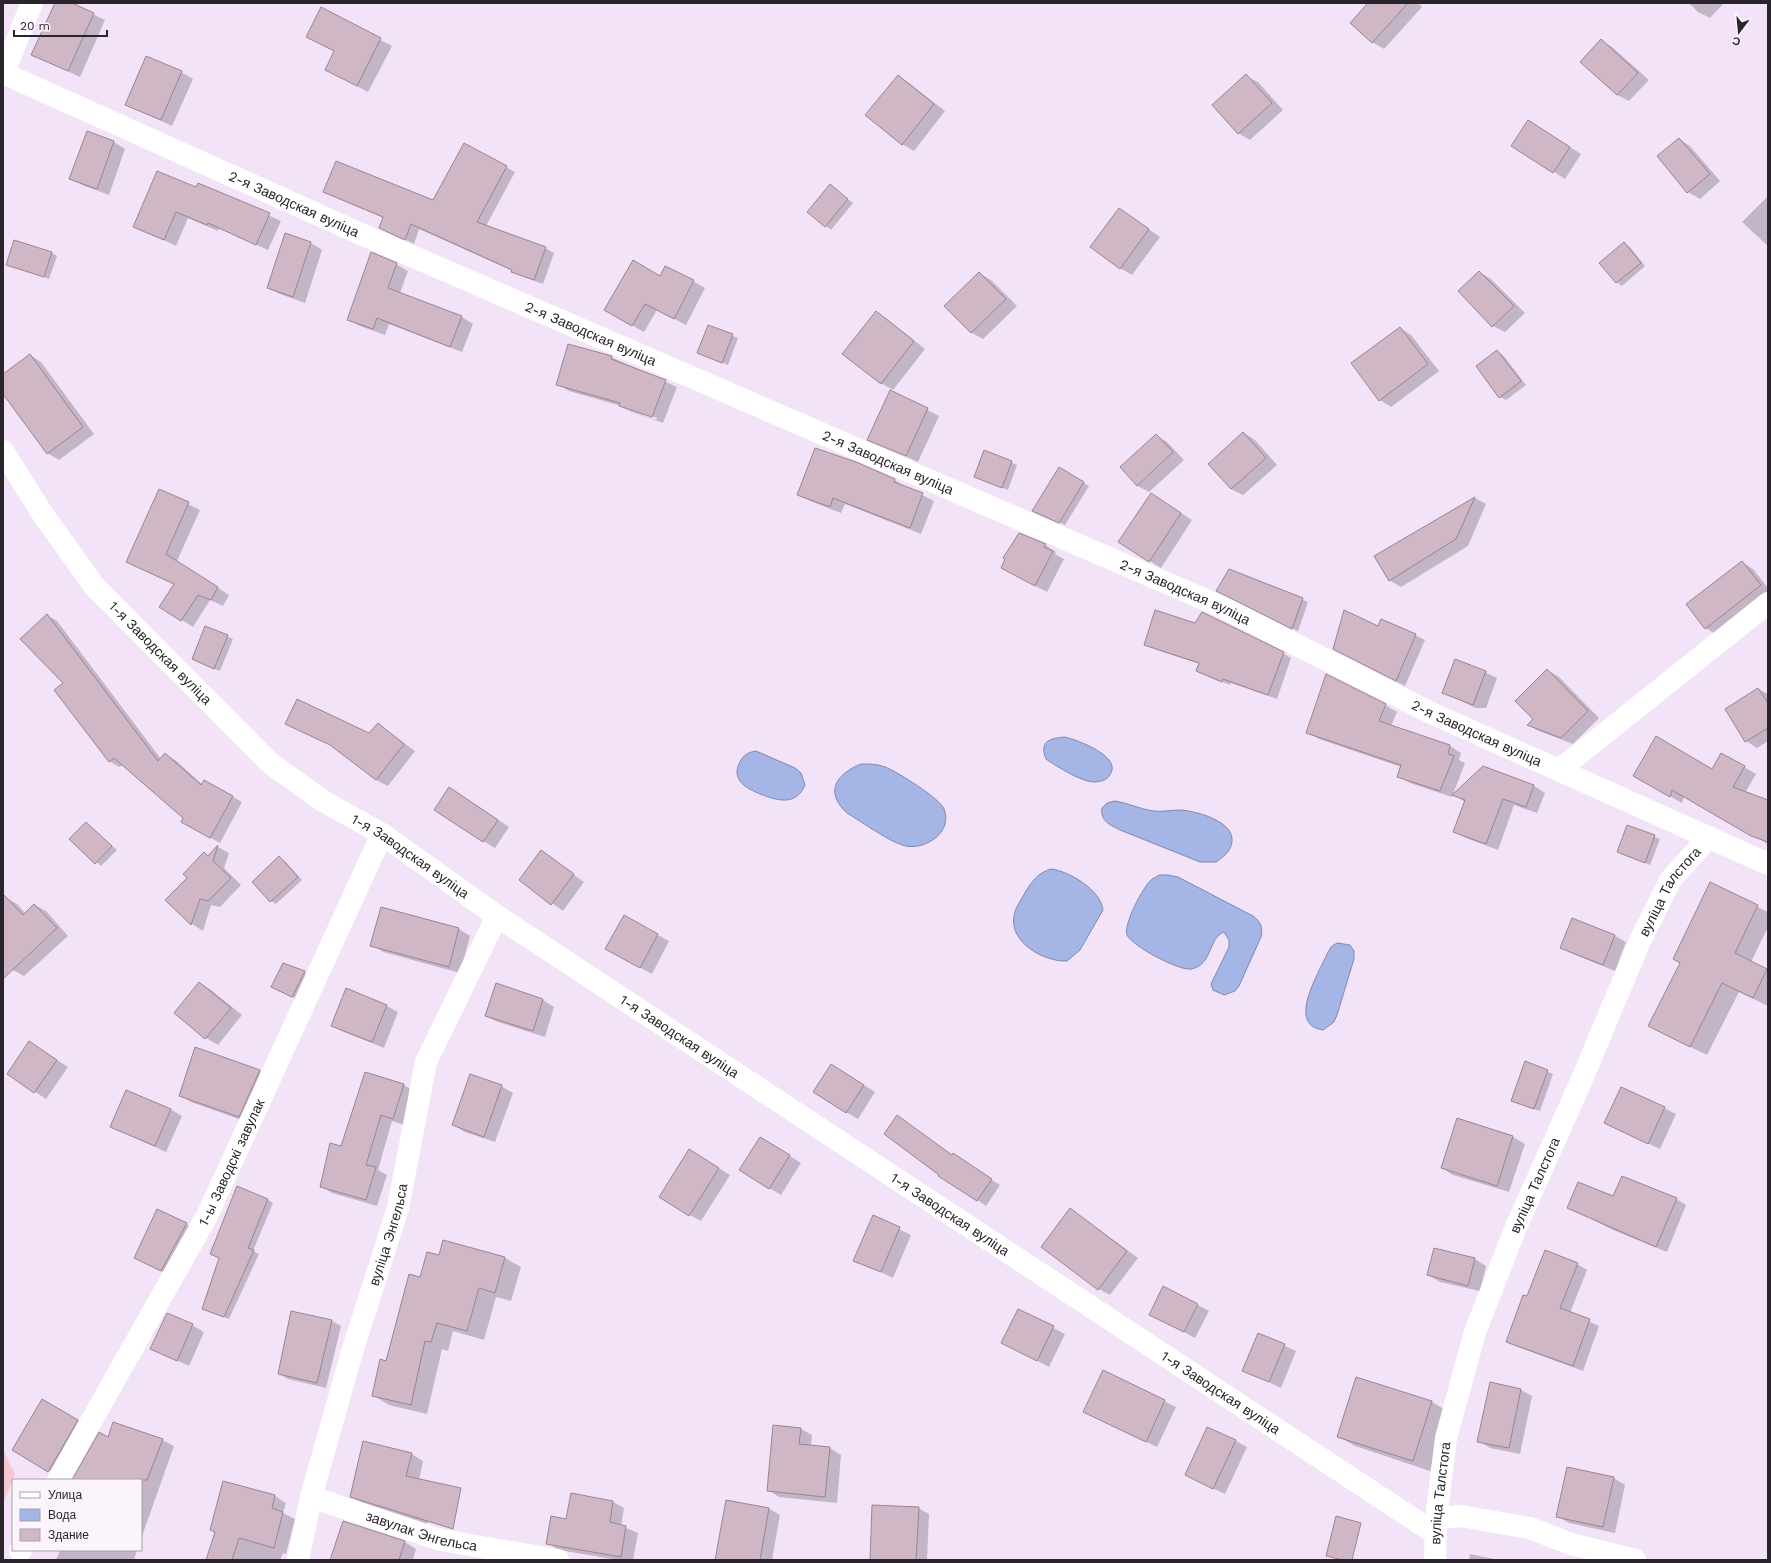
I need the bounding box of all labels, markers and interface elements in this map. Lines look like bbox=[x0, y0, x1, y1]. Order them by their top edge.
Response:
scale bar bbox=[14, 12, 107, 38]
north arrow bbox=[1719, 12, 1759, 52]
text: 20 m bbox=[20, 19, 50, 33]
text: С bbox=[1731, 34, 1742, 48]
street label: 2-я Заводская вуліца bbox=[226, 168, 362, 240]
street label: 2-я Заводская вуліца bbox=[523, 298, 659, 369]
street label: 2-я Заводская вуліца bbox=[820, 427, 956, 498]
street label: 2-я Заводская вуліца bbox=[1117, 556, 1253, 628]
street label: 1-я Заводская вуліца bbox=[106, 598, 215, 708]
street label: 2-я Заводская вуліца bbox=[1409, 696, 1544, 770]
street label: 1-я Заводская вуліца bbox=[349, 811, 472, 902]
street label: вуліца Талстога bbox=[1636, 844, 1704, 939]
street label: 1-я Заводская вуліца bbox=[617, 991, 742, 1081]
street label: 1-ы Заводскі завулак bbox=[195, 1096, 268, 1229]
street label: вуліца Талстога bbox=[1506, 1135, 1563, 1235]
street label: 1-я Заводская вуліца bbox=[888, 1169, 1013, 1259]
street label: вуліца Энгельса bbox=[366, 1182, 411, 1288]
street label: 1-я Заводская вуліца bbox=[1158, 1348, 1283, 1437]
street label: вуліца Талстога bbox=[1427, 1441, 1453, 1545]
legend bbox=[12, 1479, 142, 1551]
text: Улица bbox=[48, 1488, 82, 1502]
text: Вода bbox=[48, 1508, 76, 1522]
street label: завулак Энгельса bbox=[364, 1508, 479, 1554]
text: Здание bbox=[48, 1528, 89, 1542]

